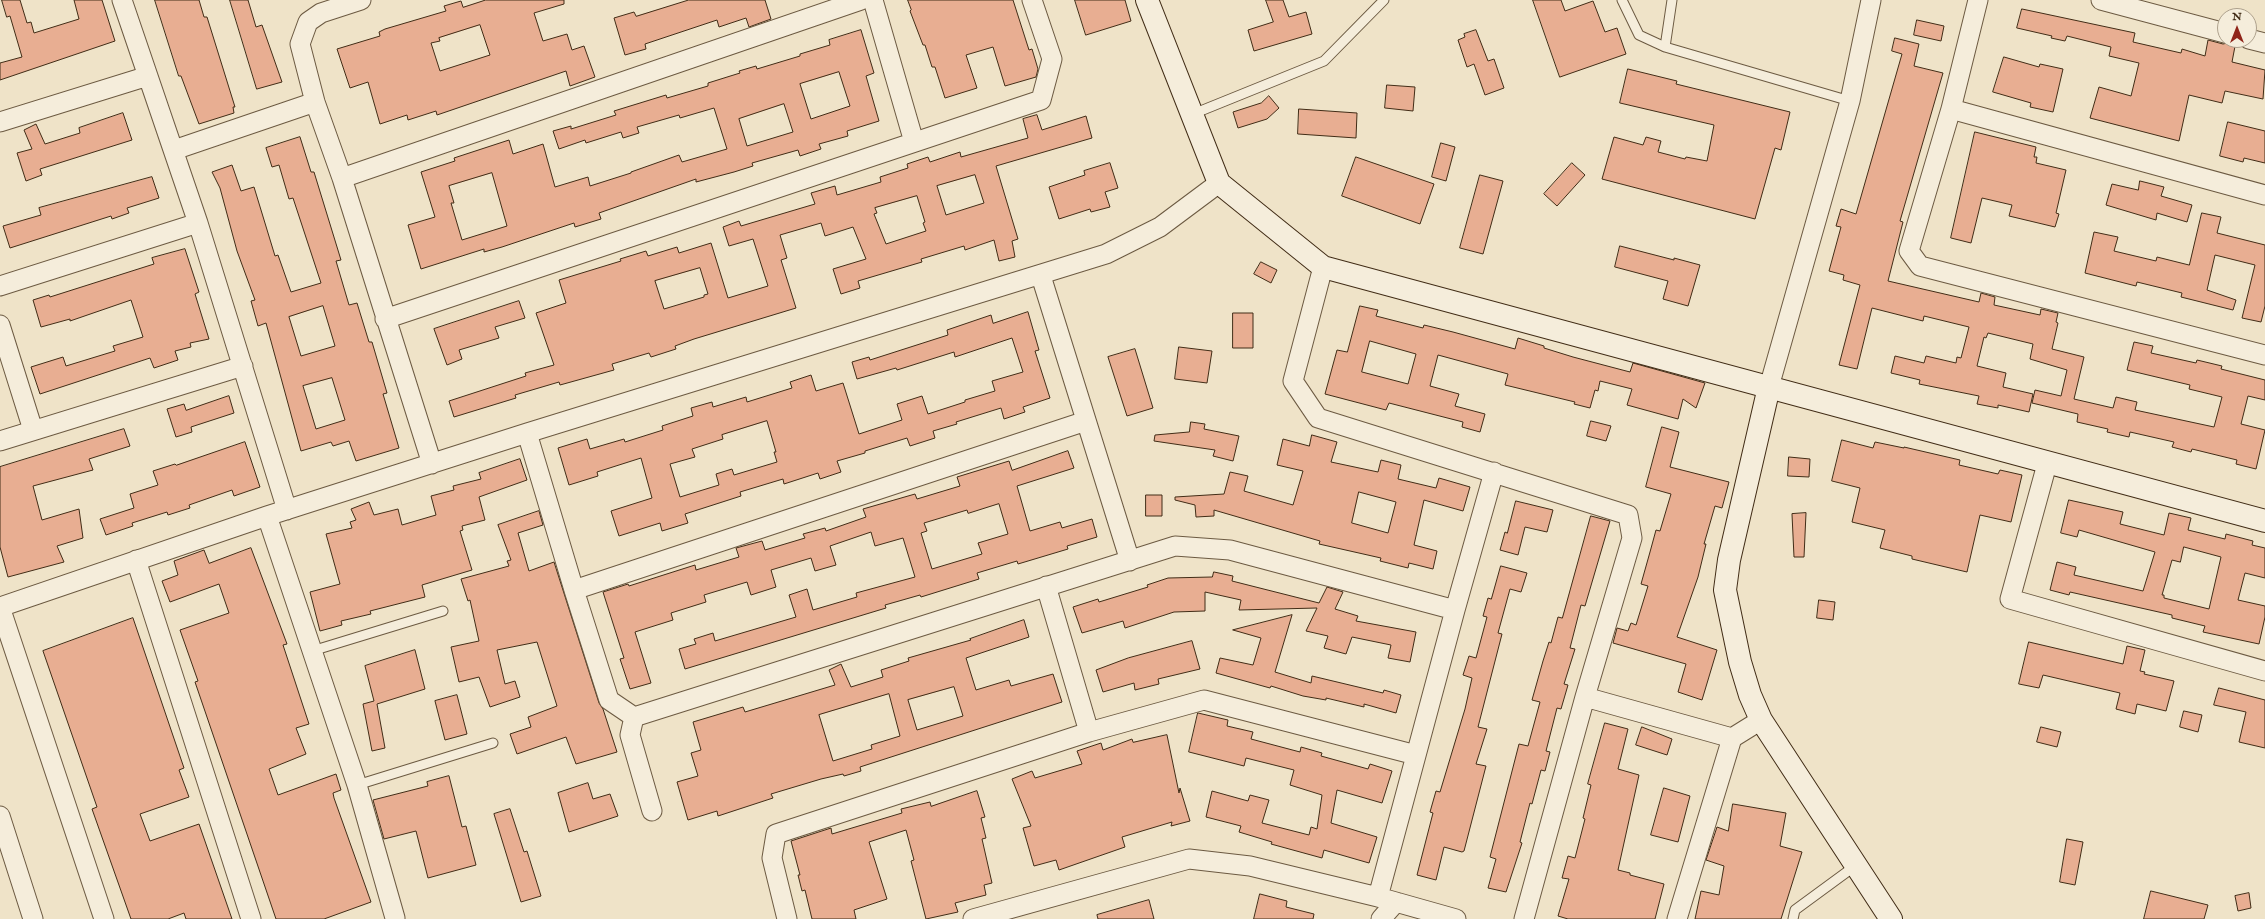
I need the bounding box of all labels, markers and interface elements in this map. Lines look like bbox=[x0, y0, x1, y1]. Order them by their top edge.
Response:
north arrow bbox=[2217, 8, 2257, 48]
text: N bbox=[2232, 10, 2242, 24]

